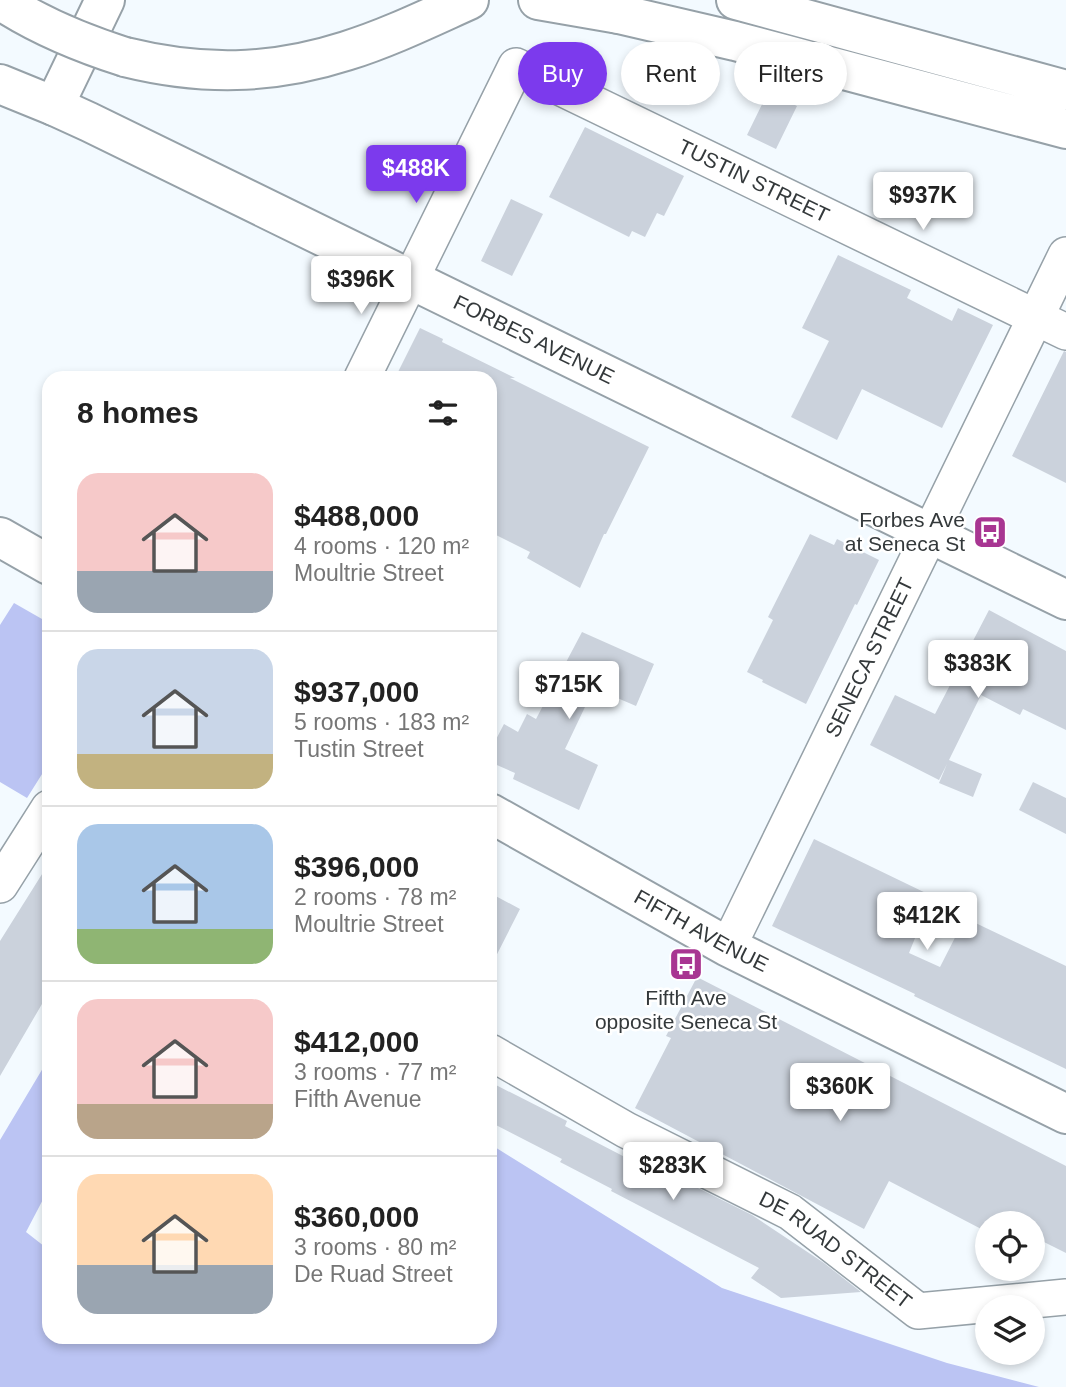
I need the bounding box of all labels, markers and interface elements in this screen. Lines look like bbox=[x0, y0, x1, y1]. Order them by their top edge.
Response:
chip: Buy bbox=[518, 42, 607, 105]
chip: Rent bbox=[621, 42, 720, 105]
chip: Filters bbox=[734, 42, 847, 105]
street label: TUSTIN STREET bbox=[675, 134, 833, 227]
pin: $488K bbox=[367, 146, 465, 205]
text: $488K bbox=[382, 155, 450, 181]
pin: $937K bbox=[874, 173, 972, 232]
text: $937K bbox=[889, 182, 957, 208]
pin: $396K bbox=[312, 256, 410, 316]
text: $396K bbox=[327, 266, 395, 292]
street label: FORBES AVENUE bbox=[450, 290, 618, 388]
icon: filters bbox=[424, 394, 462, 432]
text: 8 homes bbox=[77, 396, 199, 429]
text: $488,000 bbox=[294, 499, 419, 532]
icon: home bbox=[133, 501, 217, 585]
place label: Forbes Ave at Seneca St bbox=[845, 508, 965, 555]
bus stop icon: Forbes Ave at Seneca St bbox=[971, 513, 1009, 551]
text: 4 rooms · 120 m² bbox=[294, 533, 469, 559]
text: Moultrie Street bbox=[294, 560, 444, 586]
street label: SENECA STREET bbox=[820, 574, 917, 741]
pin: $383K bbox=[929, 640, 1027, 700]
text: $383K bbox=[944, 650, 1012, 676]
pin: $715K bbox=[520, 662, 618, 721]
text: $715K bbox=[535, 671, 603, 697]
text: $937,000 bbox=[294, 675, 419, 708]
icon: home bbox=[133, 677, 217, 761]
text: 5 rooms · 183 m² bbox=[294, 709, 469, 735]
text: Tustin Street bbox=[294, 736, 424, 762]
text: $396,000 bbox=[294, 850, 419, 883]
icon: home bbox=[133, 852, 217, 936]
text: 2 rooms · 78 m² bbox=[294, 884, 456, 910]
street label: FIFTH AVENUE bbox=[631, 885, 772, 976]
pin: $412K bbox=[878, 892, 976, 952]
text: $412K bbox=[893, 902, 961, 928]
text: Moultrie Street bbox=[294, 911, 444, 937]
bus stop icon: Fifth Ave opposite Seneca St bbox=[667, 945, 705, 983]
place label: Fifth Ave opposite Seneca St bbox=[595, 986, 777, 1033]
text: $412,000 bbox=[294, 1025, 419, 1058]
icon: home bbox=[133, 1027, 217, 1111]
text: 3 rooms · 77 m² bbox=[294, 1059, 456, 1085]
pin: $360K bbox=[791, 1064, 889, 1123]
text: $360K bbox=[806, 1073, 874, 1099]
text: Fifth Avenue bbox=[294, 1086, 421, 1112]
pin: $283K bbox=[624, 1142, 722, 1202]
text: $283K bbox=[639, 1152, 707, 1178]
street label: DE RUAD STREET bbox=[756, 1187, 917, 1313]
text: $360,000 bbox=[294, 1200, 419, 1233]
icon: home bbox=[133, 1202, 217, 1286]
map controls bbox=[975, 1211, 1045, 1365]
button: locate bbox=[975, 1211, 1045, 1281]
text: 3 rooms · 80 m² bbox=[294, 1234, 456, 1260]
text: De Ruad Street bbox=[294, 1261, 453, 1287]
button: layers bbox=[975, 1295, 1045, 1365]

